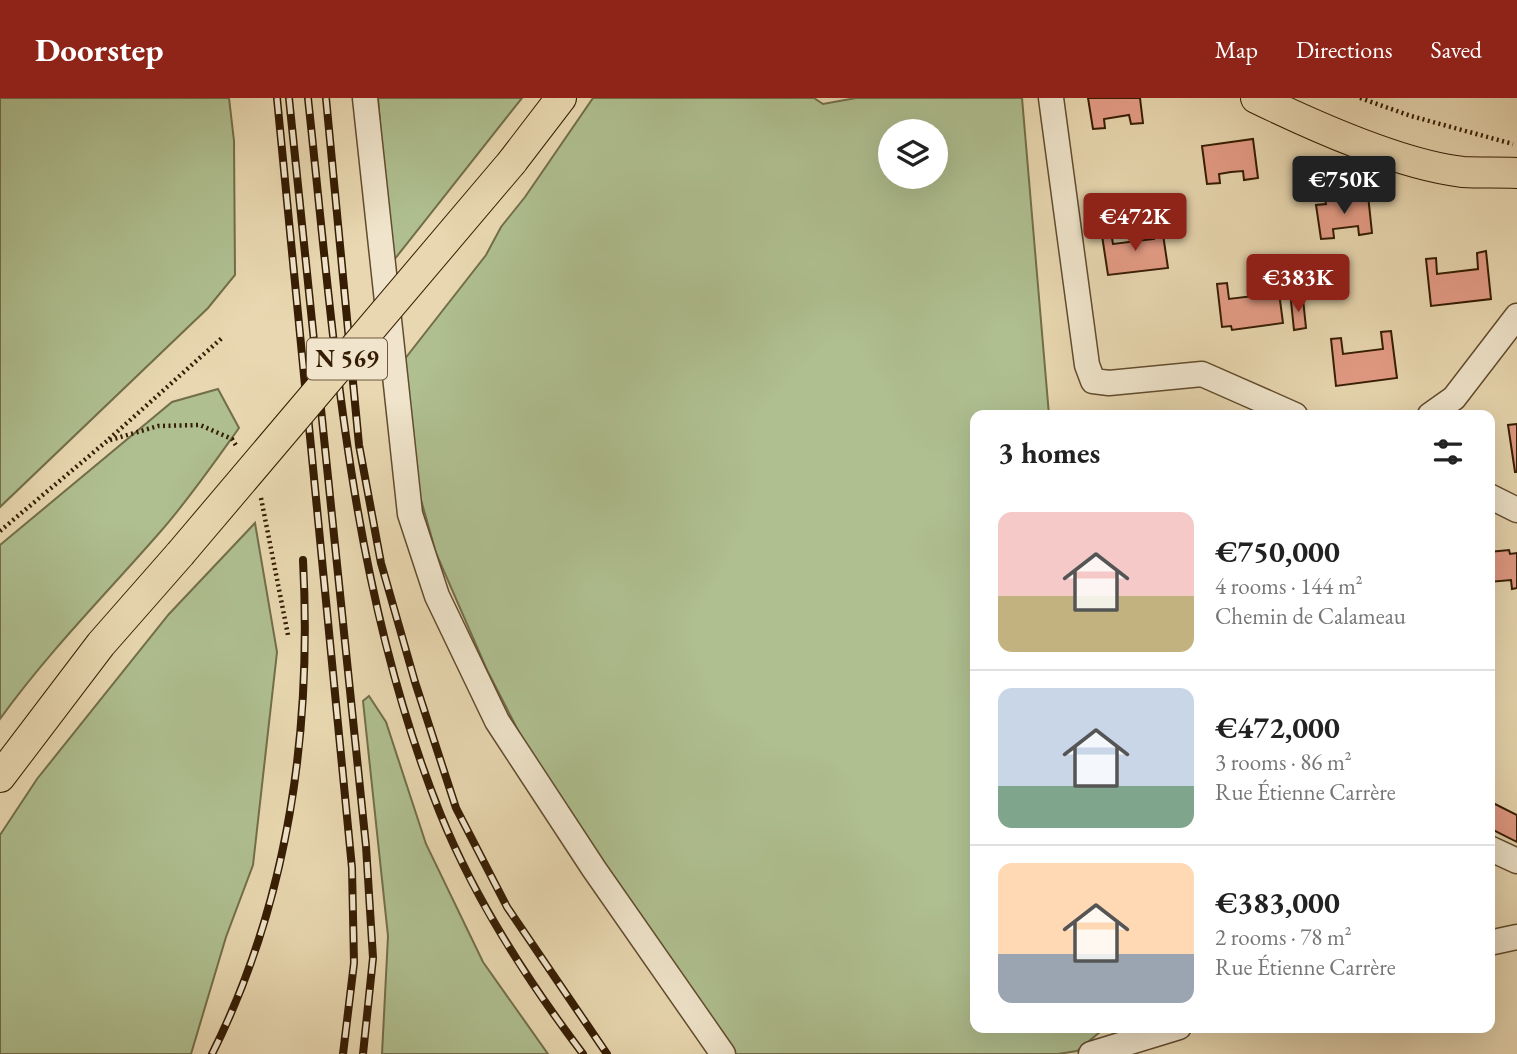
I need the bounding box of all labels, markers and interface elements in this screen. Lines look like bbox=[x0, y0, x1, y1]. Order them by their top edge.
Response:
text: Doorstep bbox=[35, 28, 163, 71]
text: Map bbox=[1215, 34, 1258, 65]
text: Directions bbox=[1296, 34, 1393, 65]
text: Saved bbox=[1431, 34, 1482, 65]
map controls bbox=[878, 119, 948, 189]
button: layers bbox=[878, 119, 948, 189]
pin: €750K bbox=[1295, 156, 1393, 216]
text: €750K bbox=[1308, 164, 1380, 194]
pin: €472K bbox=[1086, 194, 1184, 253]
text: €472K bbox=[1099, 201, 1171, 231]
pin: €383K bbox=[1249, 254, 1347, 314]
text: €383K bbox=[1262, 262, 1334, 292]
road number: N 569 bbox=[307, 338, 387, 380]
text: 3 homes bbox=[998, 433, 1100, 472]
icon: filters bbox=[1429, 433, 1467, 471]
text: €750,000 bbox=[1215, 532, 1340, 571]
icon: home bbox=[1054, 540, 1138, 624]
text: 4 rooms · 144 m² bbox=[1215, 571, 1363, 601]
text: Chemin de Calameau bbox=[1215, 601, 1406, 631]
text: €472,000 bbox=[1215, 708, 1340, 747]
icon: home bbox=[1054, 716, 1138, 800]
text: 3 rooms · 86 m² bbox=[1215, 747, 1352, 777]
text: Rue Étienne Carrère bbox=[1215, 777, 1396, 807]
text: €383,000 bbox=[1215, 883, 1340, 922]
icon: home bbox=[1054, 891, 1138, 975]
text: 2 rooms · 78 m² bbox=[1215, 922, 1352, 952]
text: Rue Étienne Carrère bbox=[1215, 952, 1396, 982]

